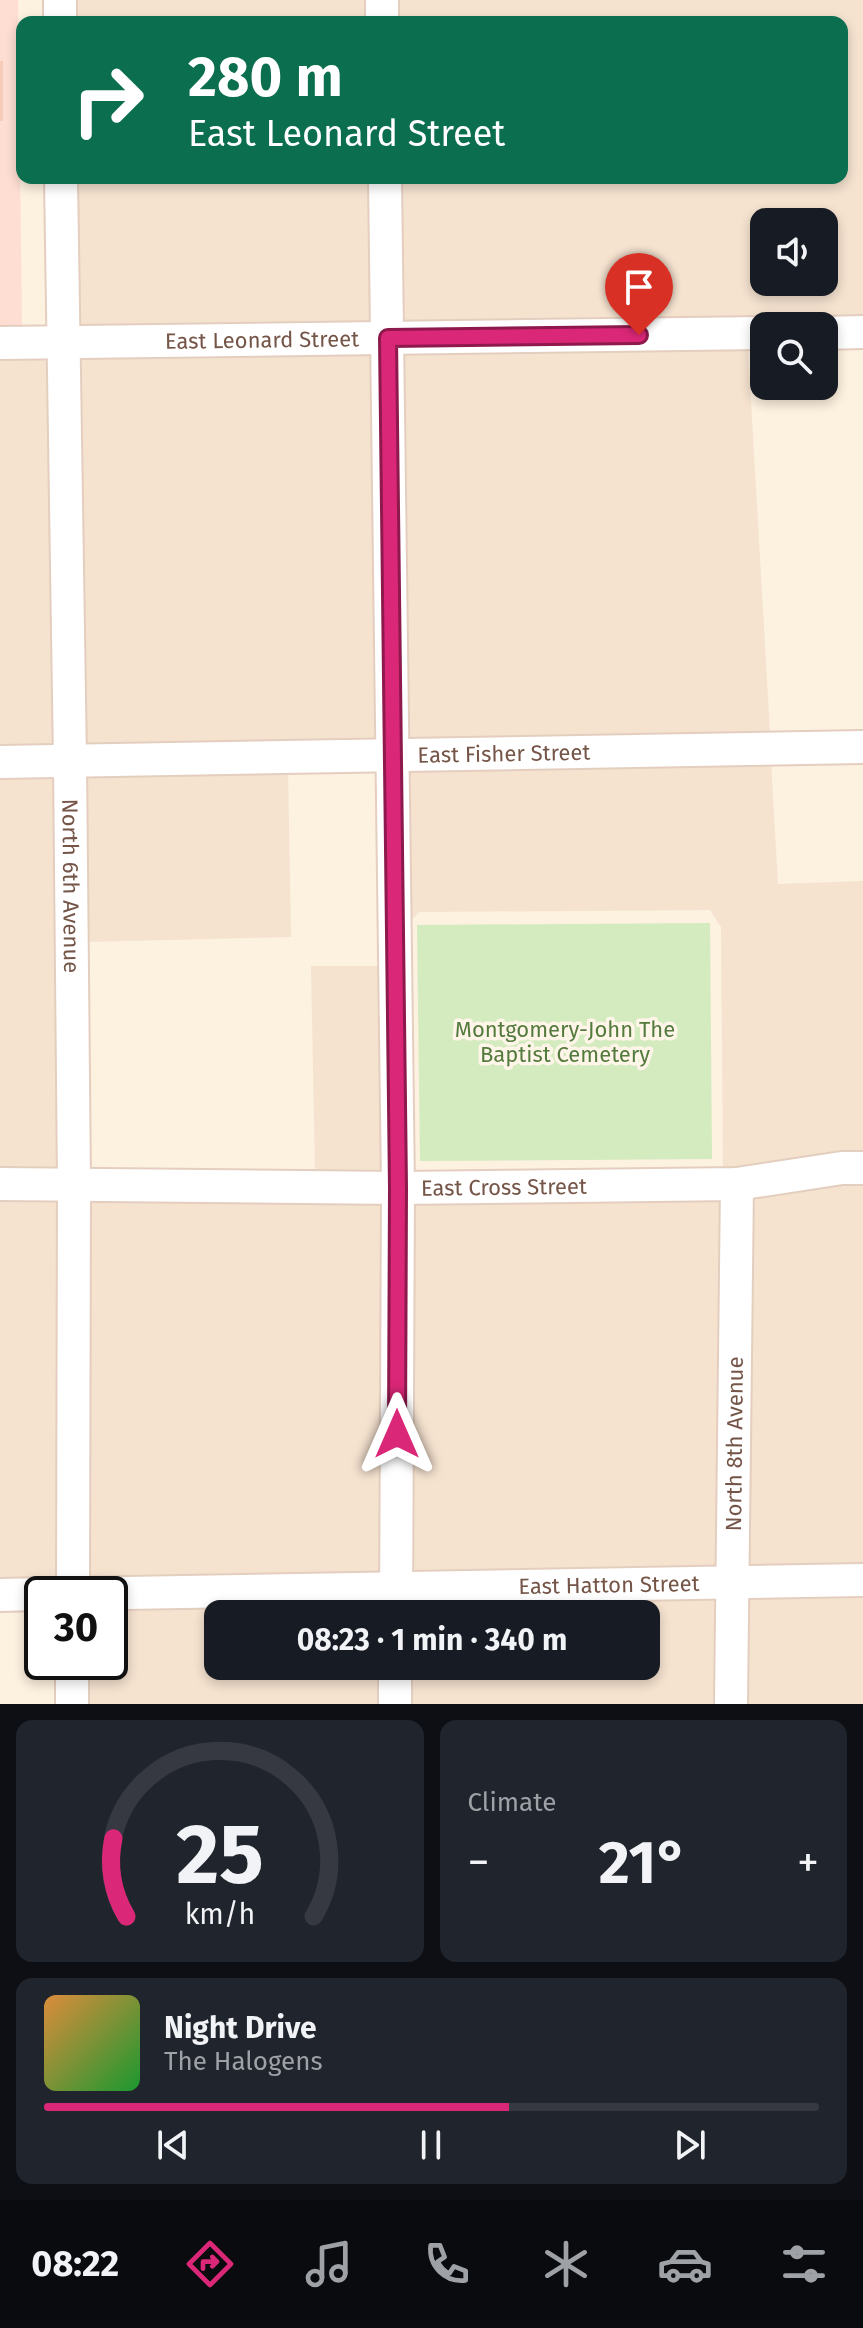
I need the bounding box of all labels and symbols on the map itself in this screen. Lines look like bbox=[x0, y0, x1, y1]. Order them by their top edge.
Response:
pin bbox=[605, 253, 673, 335]
street label: East Leonard Street bbox=[165, 325, 359, 354]
street label: East Fisher Street bbox=[417, 738, 591, 768]
street label: North 6th Avenue bbox=[57, 798, 86, 973]
park label: Montgomery-John The Baptist Cemetery bbox=[455, 1016, 675, 1068]
street label: East Cross Street bbox=[421, 1172, 587, 1201]
street label: North 8th Avenue bbox=[719, 1356, 749, 1532]
position arrow bbox=[355, 1392, 439, 1476]
street label: East Hatton Street bbox=[518, 1569, 700, 1600]
speed limit sign: 30 bbox=[24, 1576, 128, 1680]

